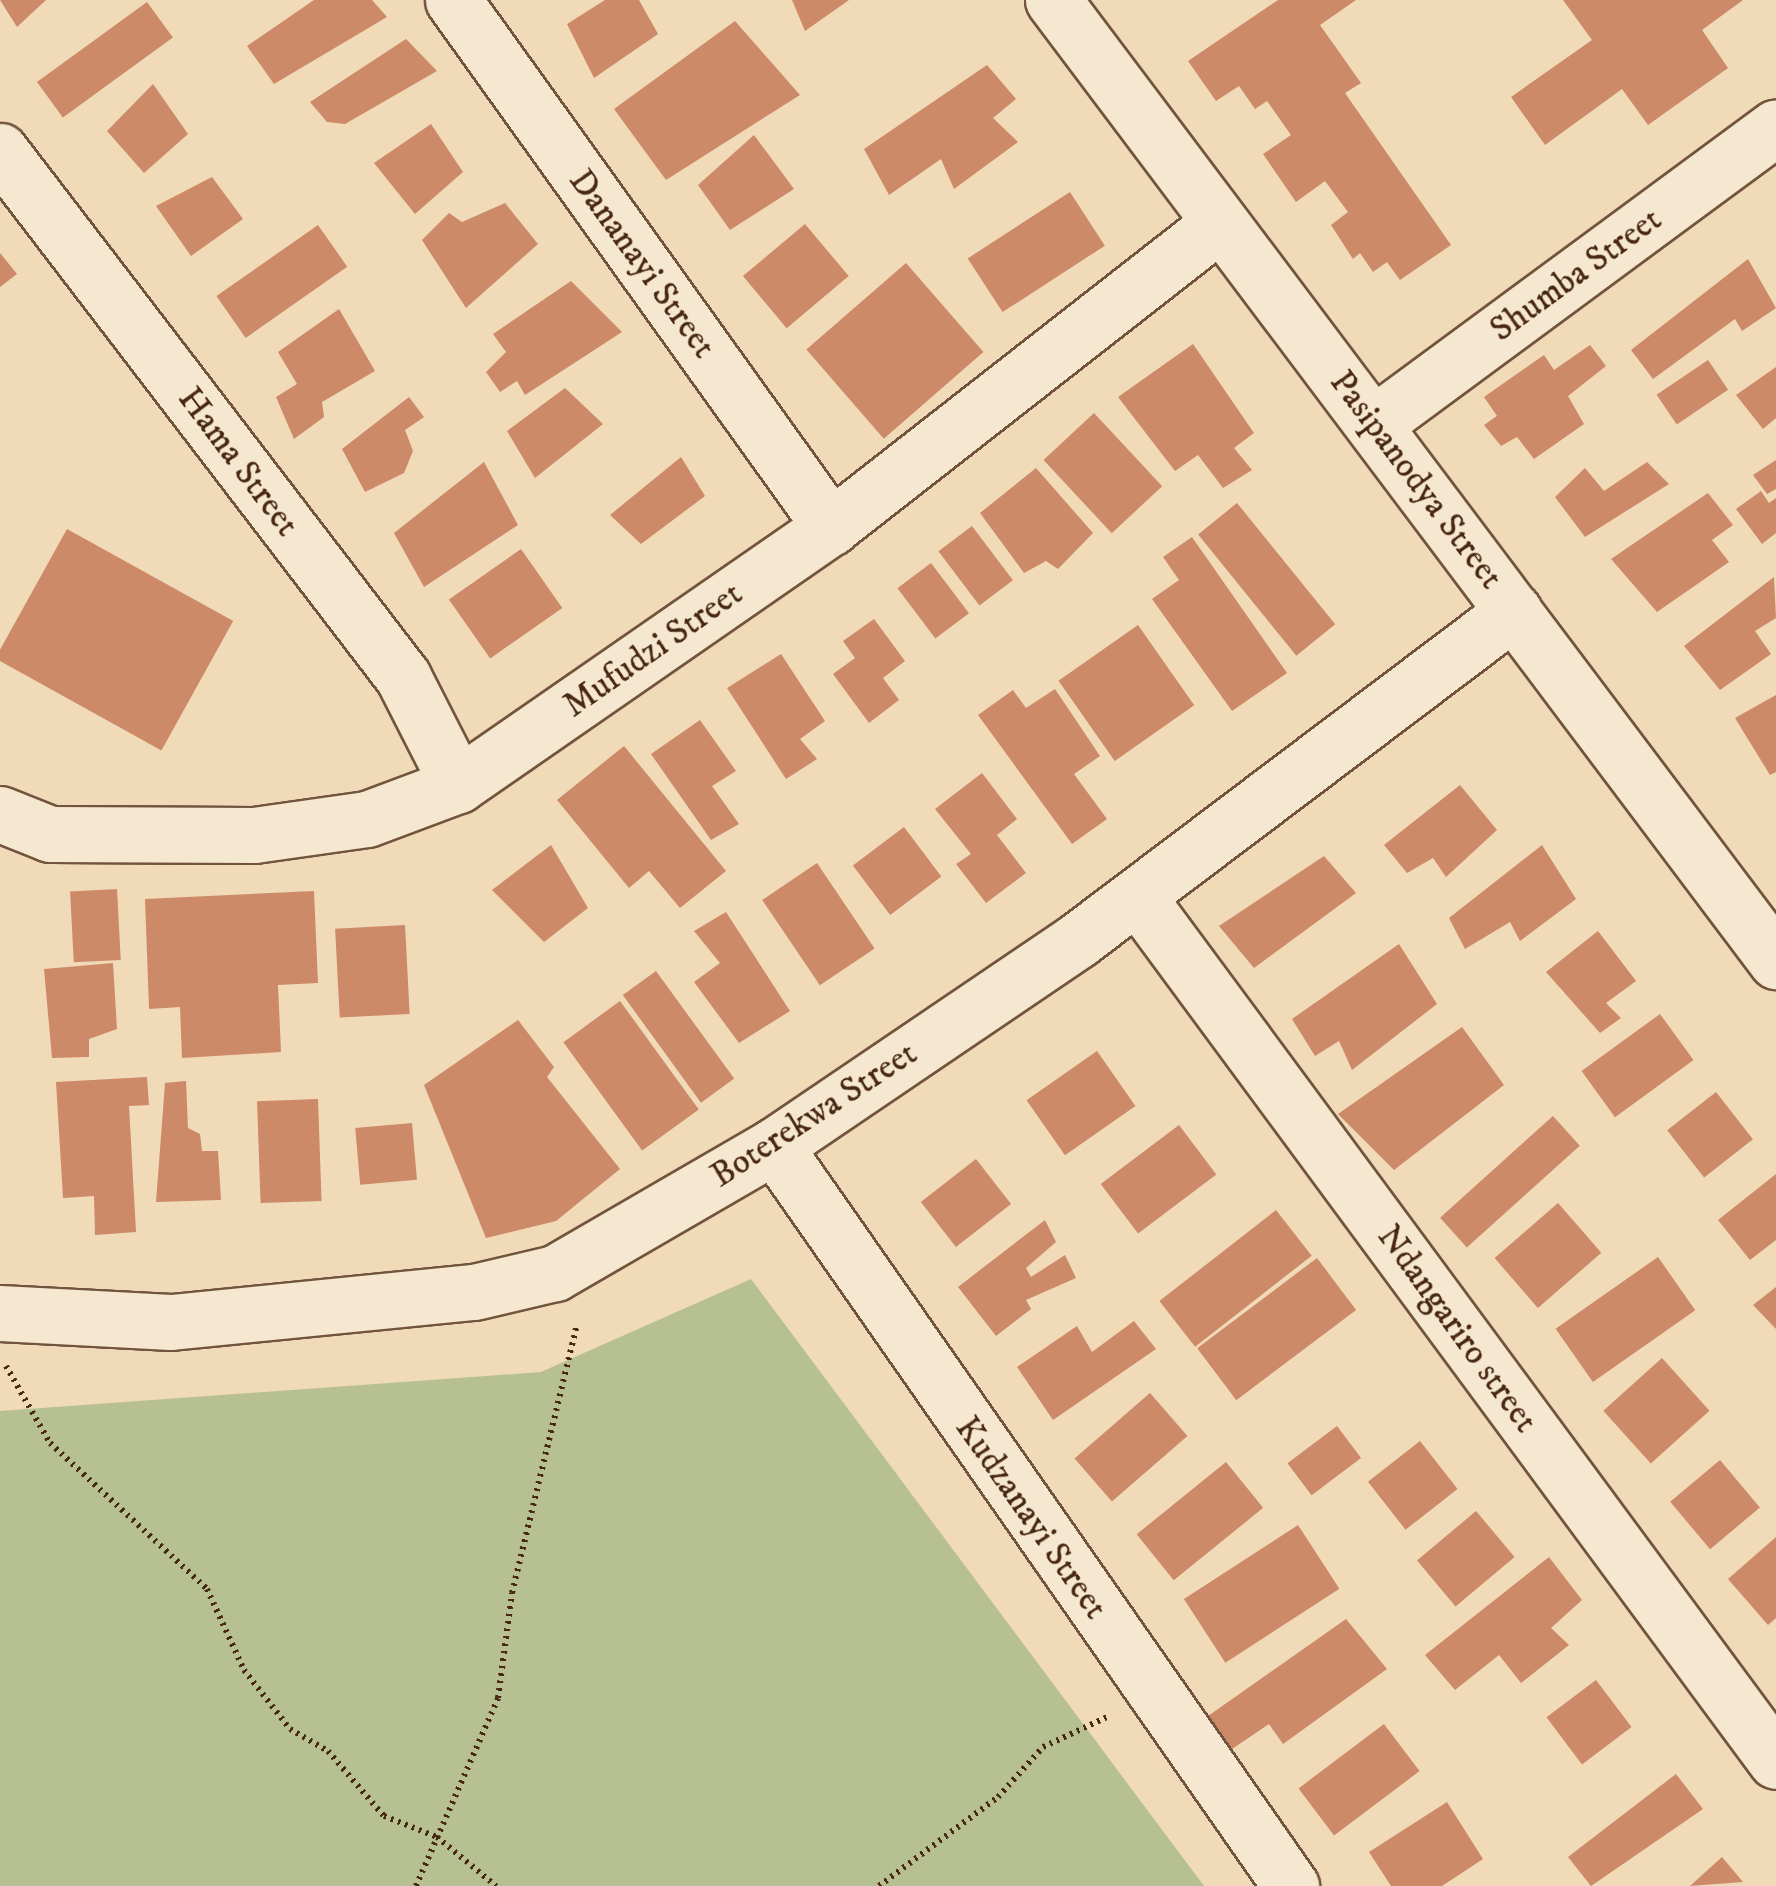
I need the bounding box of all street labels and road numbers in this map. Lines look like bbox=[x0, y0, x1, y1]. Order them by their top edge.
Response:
street label: Dananayi Street bbox=[559, 161, 725, 367]
street label: Shumba Street bbox=[1482, 199, 1670, 351]
street label: Pasipanodya Street bbox=[1320, 363, 1512, 597]
street label: Hama Street bbox=[168, 379, 308, 545]
street label: Mufudzi Street bbox=[556, 573, 750, 727]
street label: Boterekwa Street bbox=[703, 1033, 925, 1197]
street label: Ndangariro street bbox=[1368, 1217, 1546, 1441]
street label: Kudzanayi Street bbox=[946, 1409, 1116, 1627]

